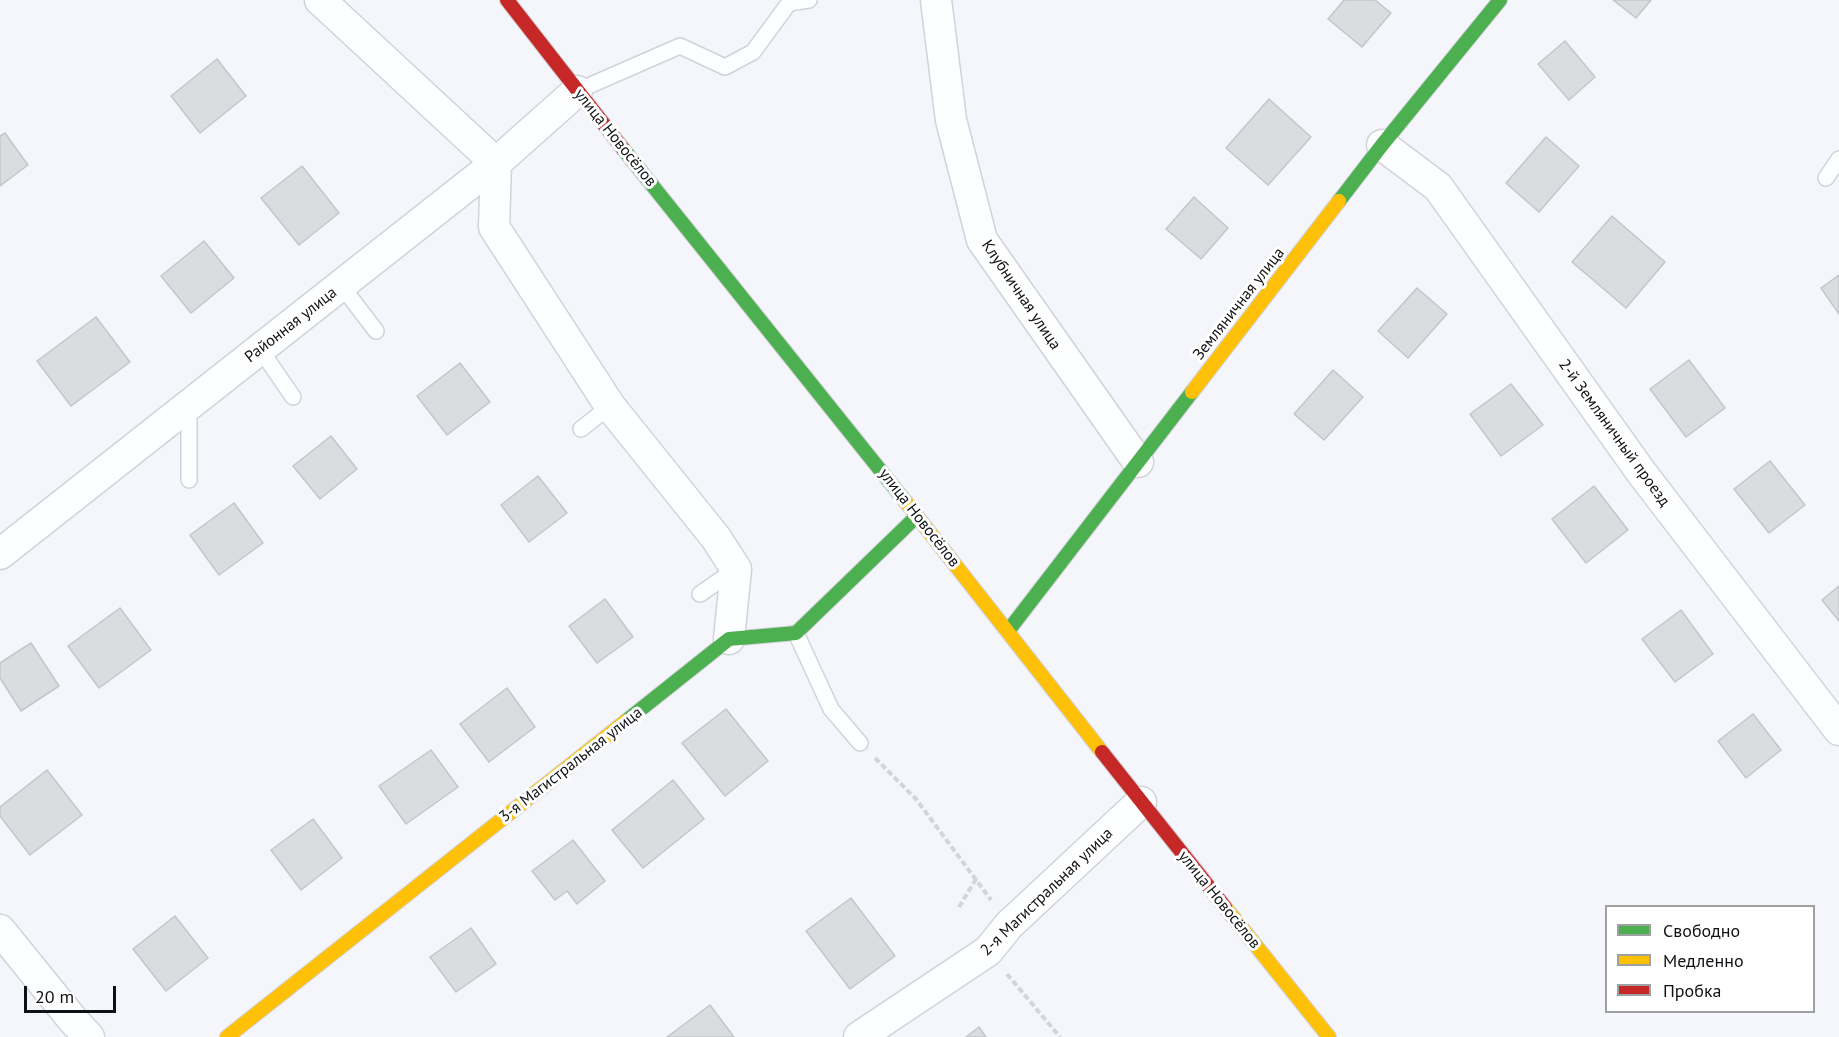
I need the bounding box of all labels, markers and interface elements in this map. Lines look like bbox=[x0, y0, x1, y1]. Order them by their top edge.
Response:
street label: улица Новосёлов bbox=[570, 85, 660, 191]
street label: Клубничная улица bbox=[977, 236, 1065, 354]
street label: Земляничная улица bbox=[1189, 244, 1289, 364]
street label: Районная улица bbox=[241, 283, 341, 367]
street label: 2-й Земляничный проезд bbox=[1554, 356, 1674, 510]
street label: улица Новосёлов bbox=[874, 465, 964, 571]
street label: 3-я Магистральная улица bbox=[496, 703, 646, 827]
street label: 2-я Магистральная улица bbox=[977, 824, 1117, 960]
street label: улица Новосёлов bbox=[1174, 847, 1264, 953]
legend bbox=[1605, 905, 1815, 1013]
text: Свободно bbox=[1663, 919, 1740, 942]
text: Медленно bbox=[1663, 949, 1744, 972]
scale bar bbox=[27, 974, 118, 1012]
text: Пробка bbox=[1663, 979, 1721, 1002]
text: 20 m bbox=[35, 985, 74, 1008]

